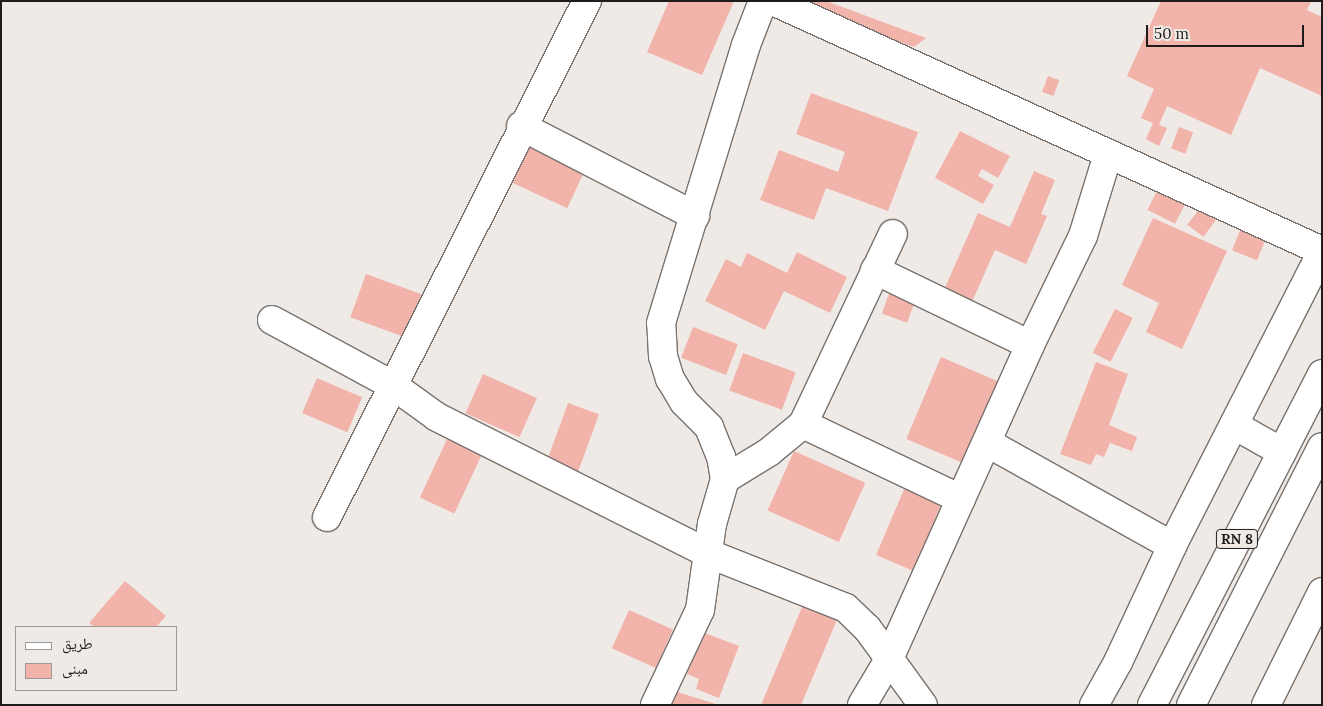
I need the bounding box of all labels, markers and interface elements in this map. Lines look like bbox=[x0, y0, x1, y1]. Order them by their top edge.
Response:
scale bar bbox=[1148, 15, 1306, 47]
text: 50 m bbox=[1154, 24, 1189, 43]
road number: RN 8 bbox=[1216, 528, 1258, 550]
legend bbox=[15, 626, 178, 691]
text: طريق bbox=[62, 634, 93, 653]
text: مبنى bbox=[62, 659, 88, 678]

